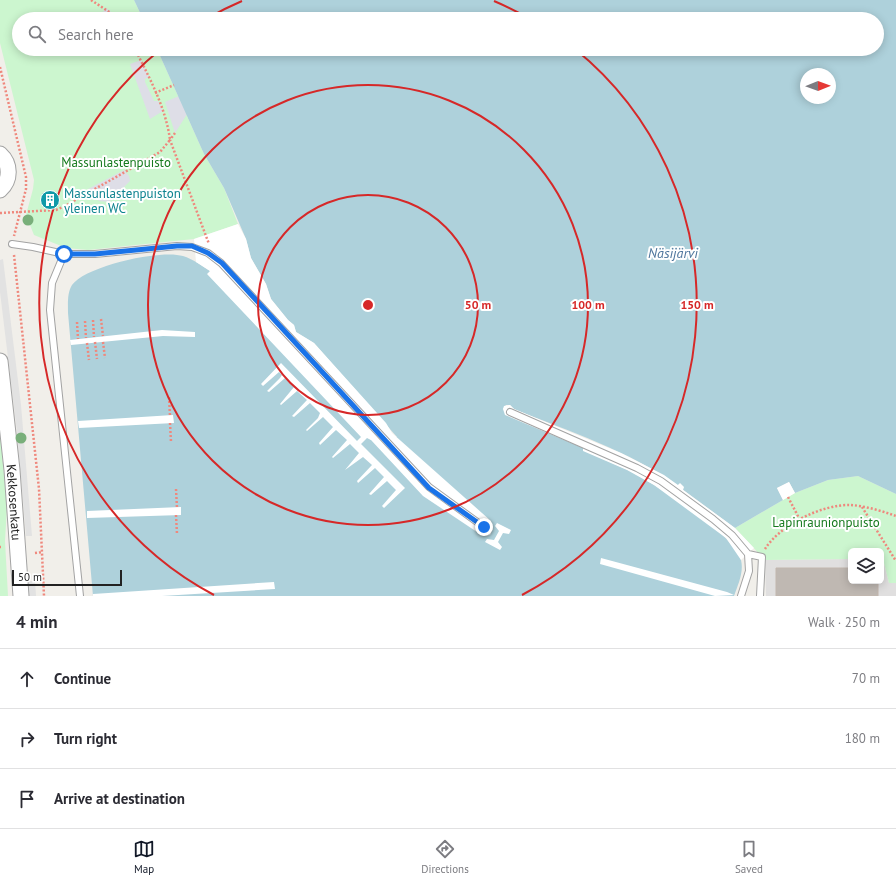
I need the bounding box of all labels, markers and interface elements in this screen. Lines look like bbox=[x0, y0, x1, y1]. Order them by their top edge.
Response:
search box bbox=[12, 12, 884, 56]
icon: search bbox=[26, 23, 48, 45]
text: Search here bbox=[58, 25, 134, 44]
north arrow bbox=[800, 68, 836, 104]
park label: Massunlastenpuisto bbox=[61, 154, 171, 171]
place label: Massunlastenpuiston yleinen WC bbox=[64, 185, 181, 217]
building icon: Massunlastenpuiston yleinen WC bbox=[39, 189, 61, 211]
water label: Näsijärvi bbox=[648, 244, 698, 262]
route start bbox=[55, 245, 73, 263]
text: 50 m bbox=[465, 297, 491, 312]
text: 100 m bbox=[571, 297, 605, 312]
text: 150 m bbox=[680, 297, 714, 312]
centre of rings bbox=[361, 298, 375, 312]
street label: Kekkosenkatu bbox=[3, 463, 26, 541]
park label: Lapinraunionpuisto bbox=[772, 514, 880, 531]
route end bbox=[475, 518, 493, 536]
map controls bbox=[848, 548, 884, 584]
button: layers bbox=[848, 548, 884, 584]
scale bar bbox=[12, 568, 122, 587]
text: 50 m bbox=[18, 570, 42, 584]
text: 4 min bbox=[16, 611, 57, 633]
text: Walk · 250 m bbox=[808, 614, 880, 631]
icon: ahead bbox=[16, 668, 38, 690]
text: Continue bbox=[54, 669, 111, 688]
text: 70 m bbox=[852, 670, 880, 687]
icon: right bbox=[16, 728, 38, 750]
text: Turn right bbox=[54, 729, 117, 748]
text: 180 m bbox=[845, 730, 880, 747]
icon: arrive bbox=[16, 788, 38, 810]
text: Arrive at destination bbox=[54, 789, 185, 808]
tab: Map bbox=[133, 838, 155, 876]
tab: Directions bbox=[421, 838, 469, 876]
tab: Saved bbox=[735, 838, 763, 876]

